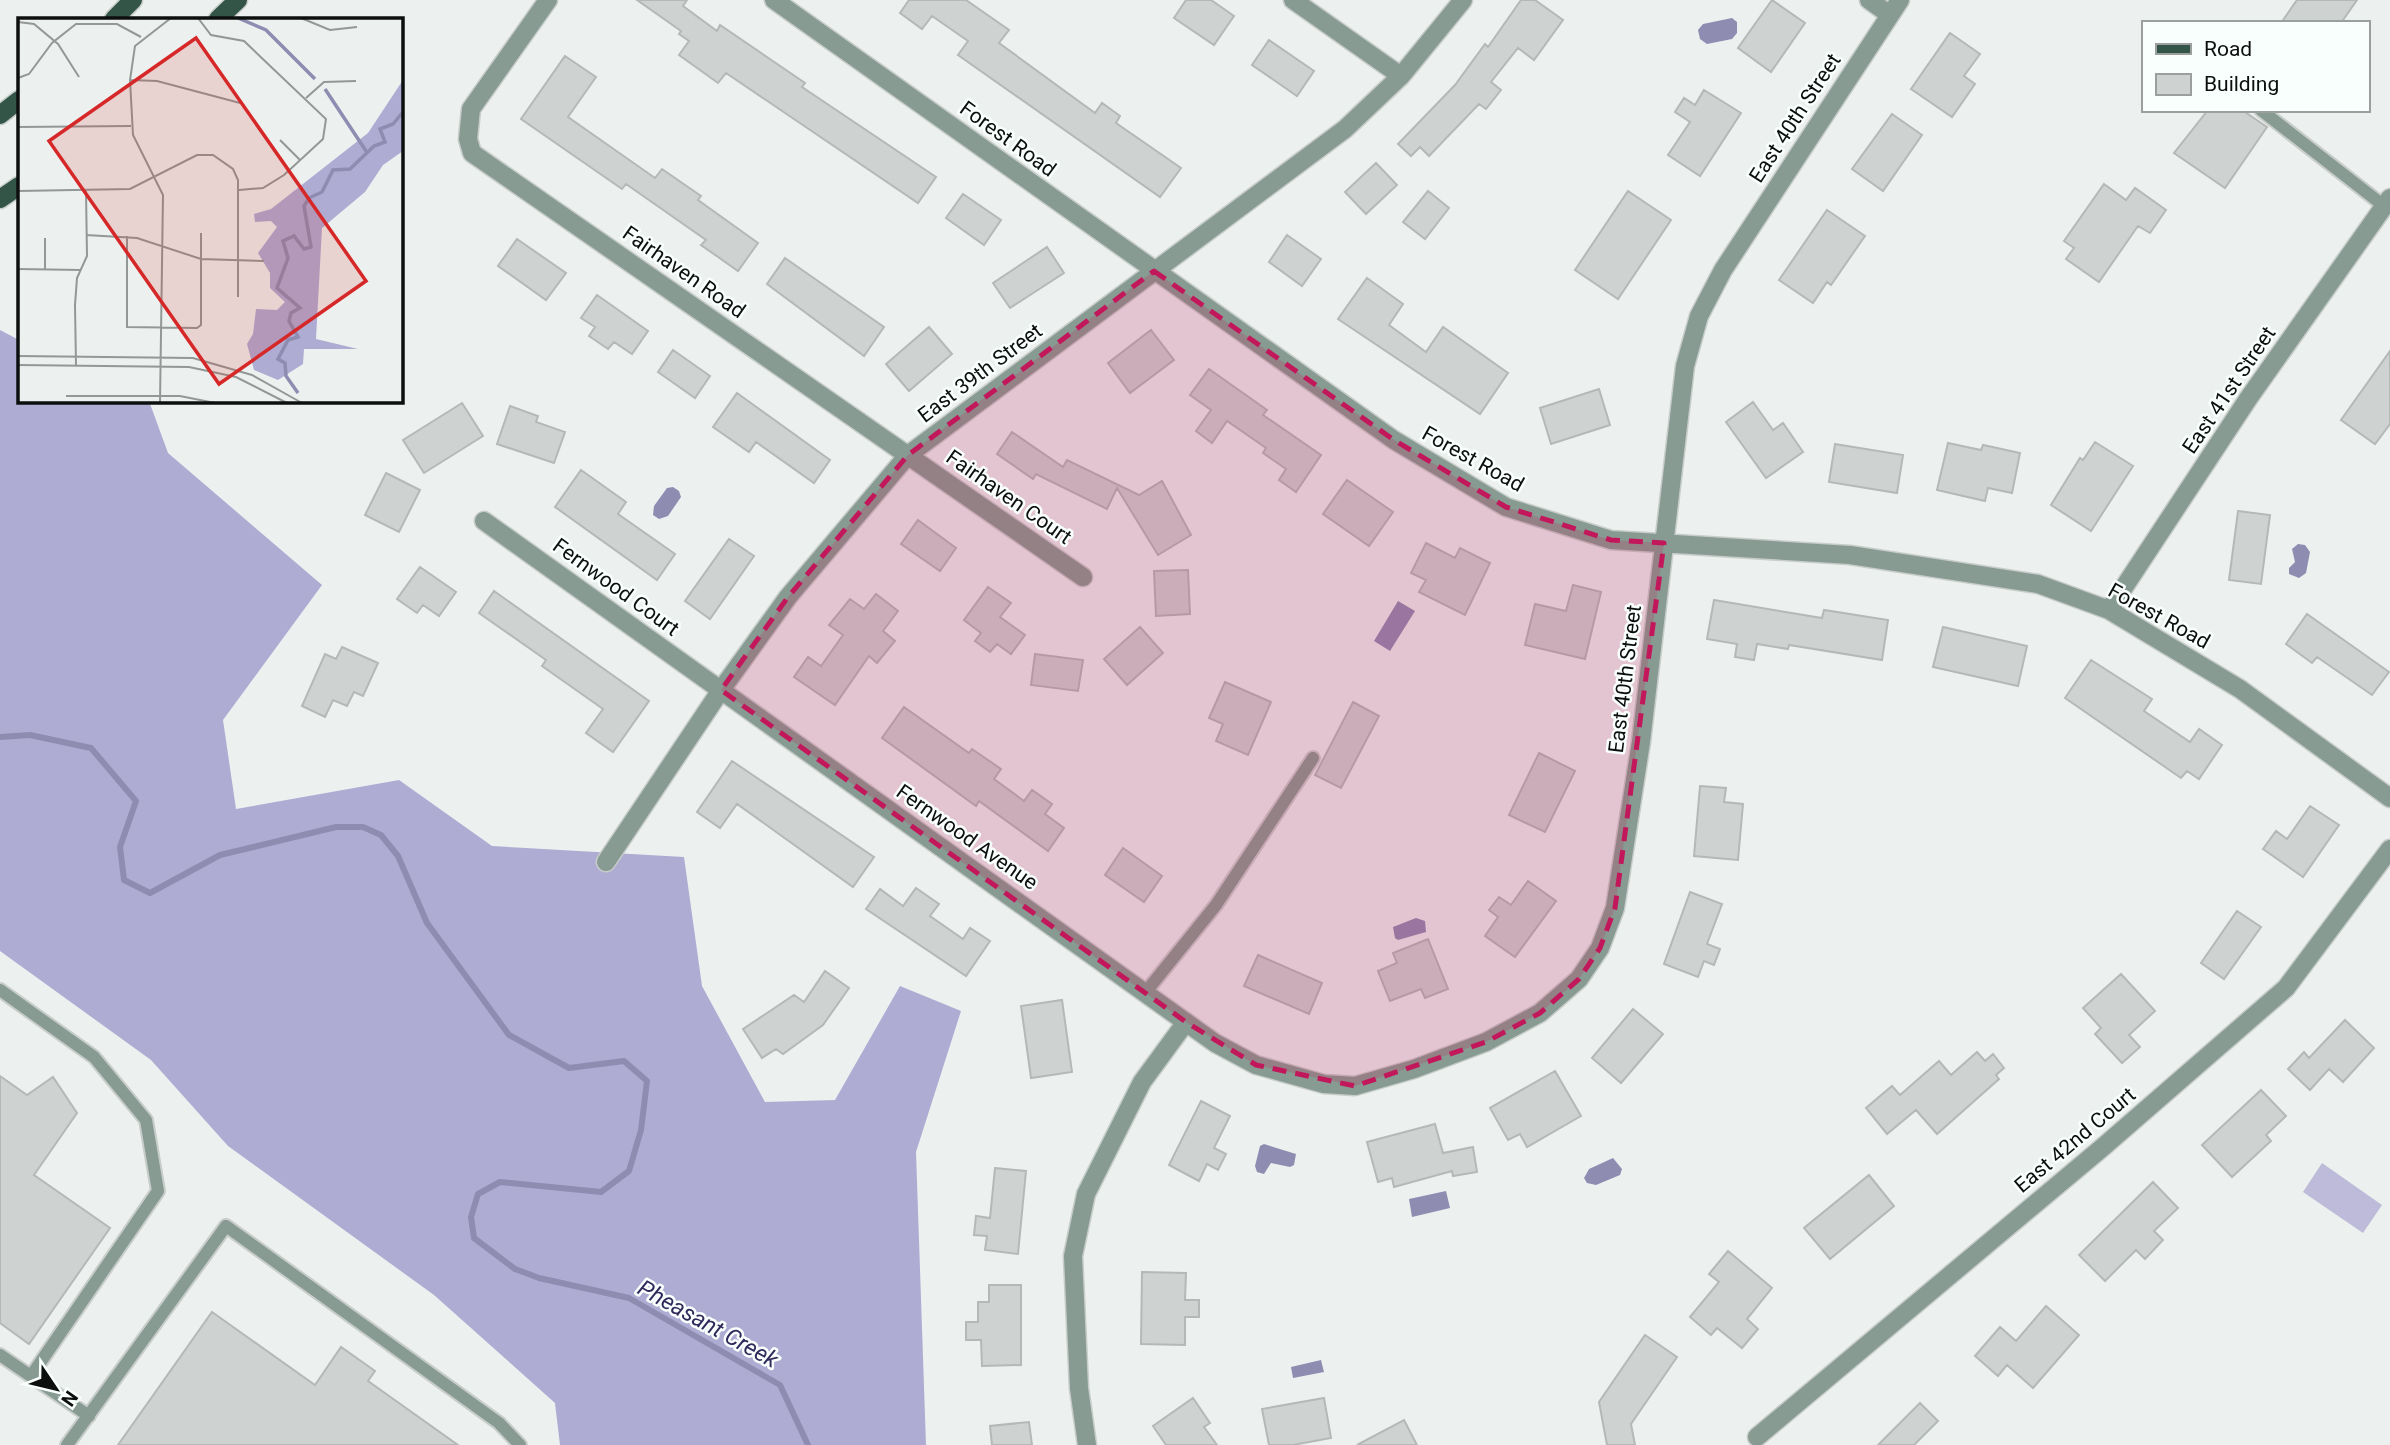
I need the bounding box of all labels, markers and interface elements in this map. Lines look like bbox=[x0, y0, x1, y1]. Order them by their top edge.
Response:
inset map bbox=[18, 18, 402, 402]
legend bbox=[2142, 21, 2369, 112]
text: Road bbox=[2204, 37, 2252, 61]
street label: East 40th Street bbox=[1744, 49, 1846, 187]
text: Building bbox=[2204, 72, 2279, 96]
street label: Forest Road bbox=[955, 96, 1061, 182]
street label: Fairhaven Road bbox=[618, 221, 750, 323]
street label: East 39th Street bbox=[913, 319, 1047, 427]
street label: East 41st Street bbox=[2178, 322, 2280, 458]
street label: Forest Road bbox=[1418, 421, 1528, 497]
street label: Fairhaven Court bbox=[942, 445, 1076, 549]
street label: Fernwood Court bbox=[548, 533, 684, 641]
street label: Forest Road bbox=[2104, 578, 2214, 654]
street label: East 40th Street bbox=[1604, 604, 1646, 754]
street label: Fernwood Avenue bbox=[892, 779, 1042, 895]
street label: East 42nd Court bbox=[2010, 1082, 2140, 1197]
water label: Pheasant Creek bbox=[633, 1274, 783, 1374]
north arrow bbox=[21, 1354, 91, 1424]
text: N bbox=[56, 1386, 83, 1411]

